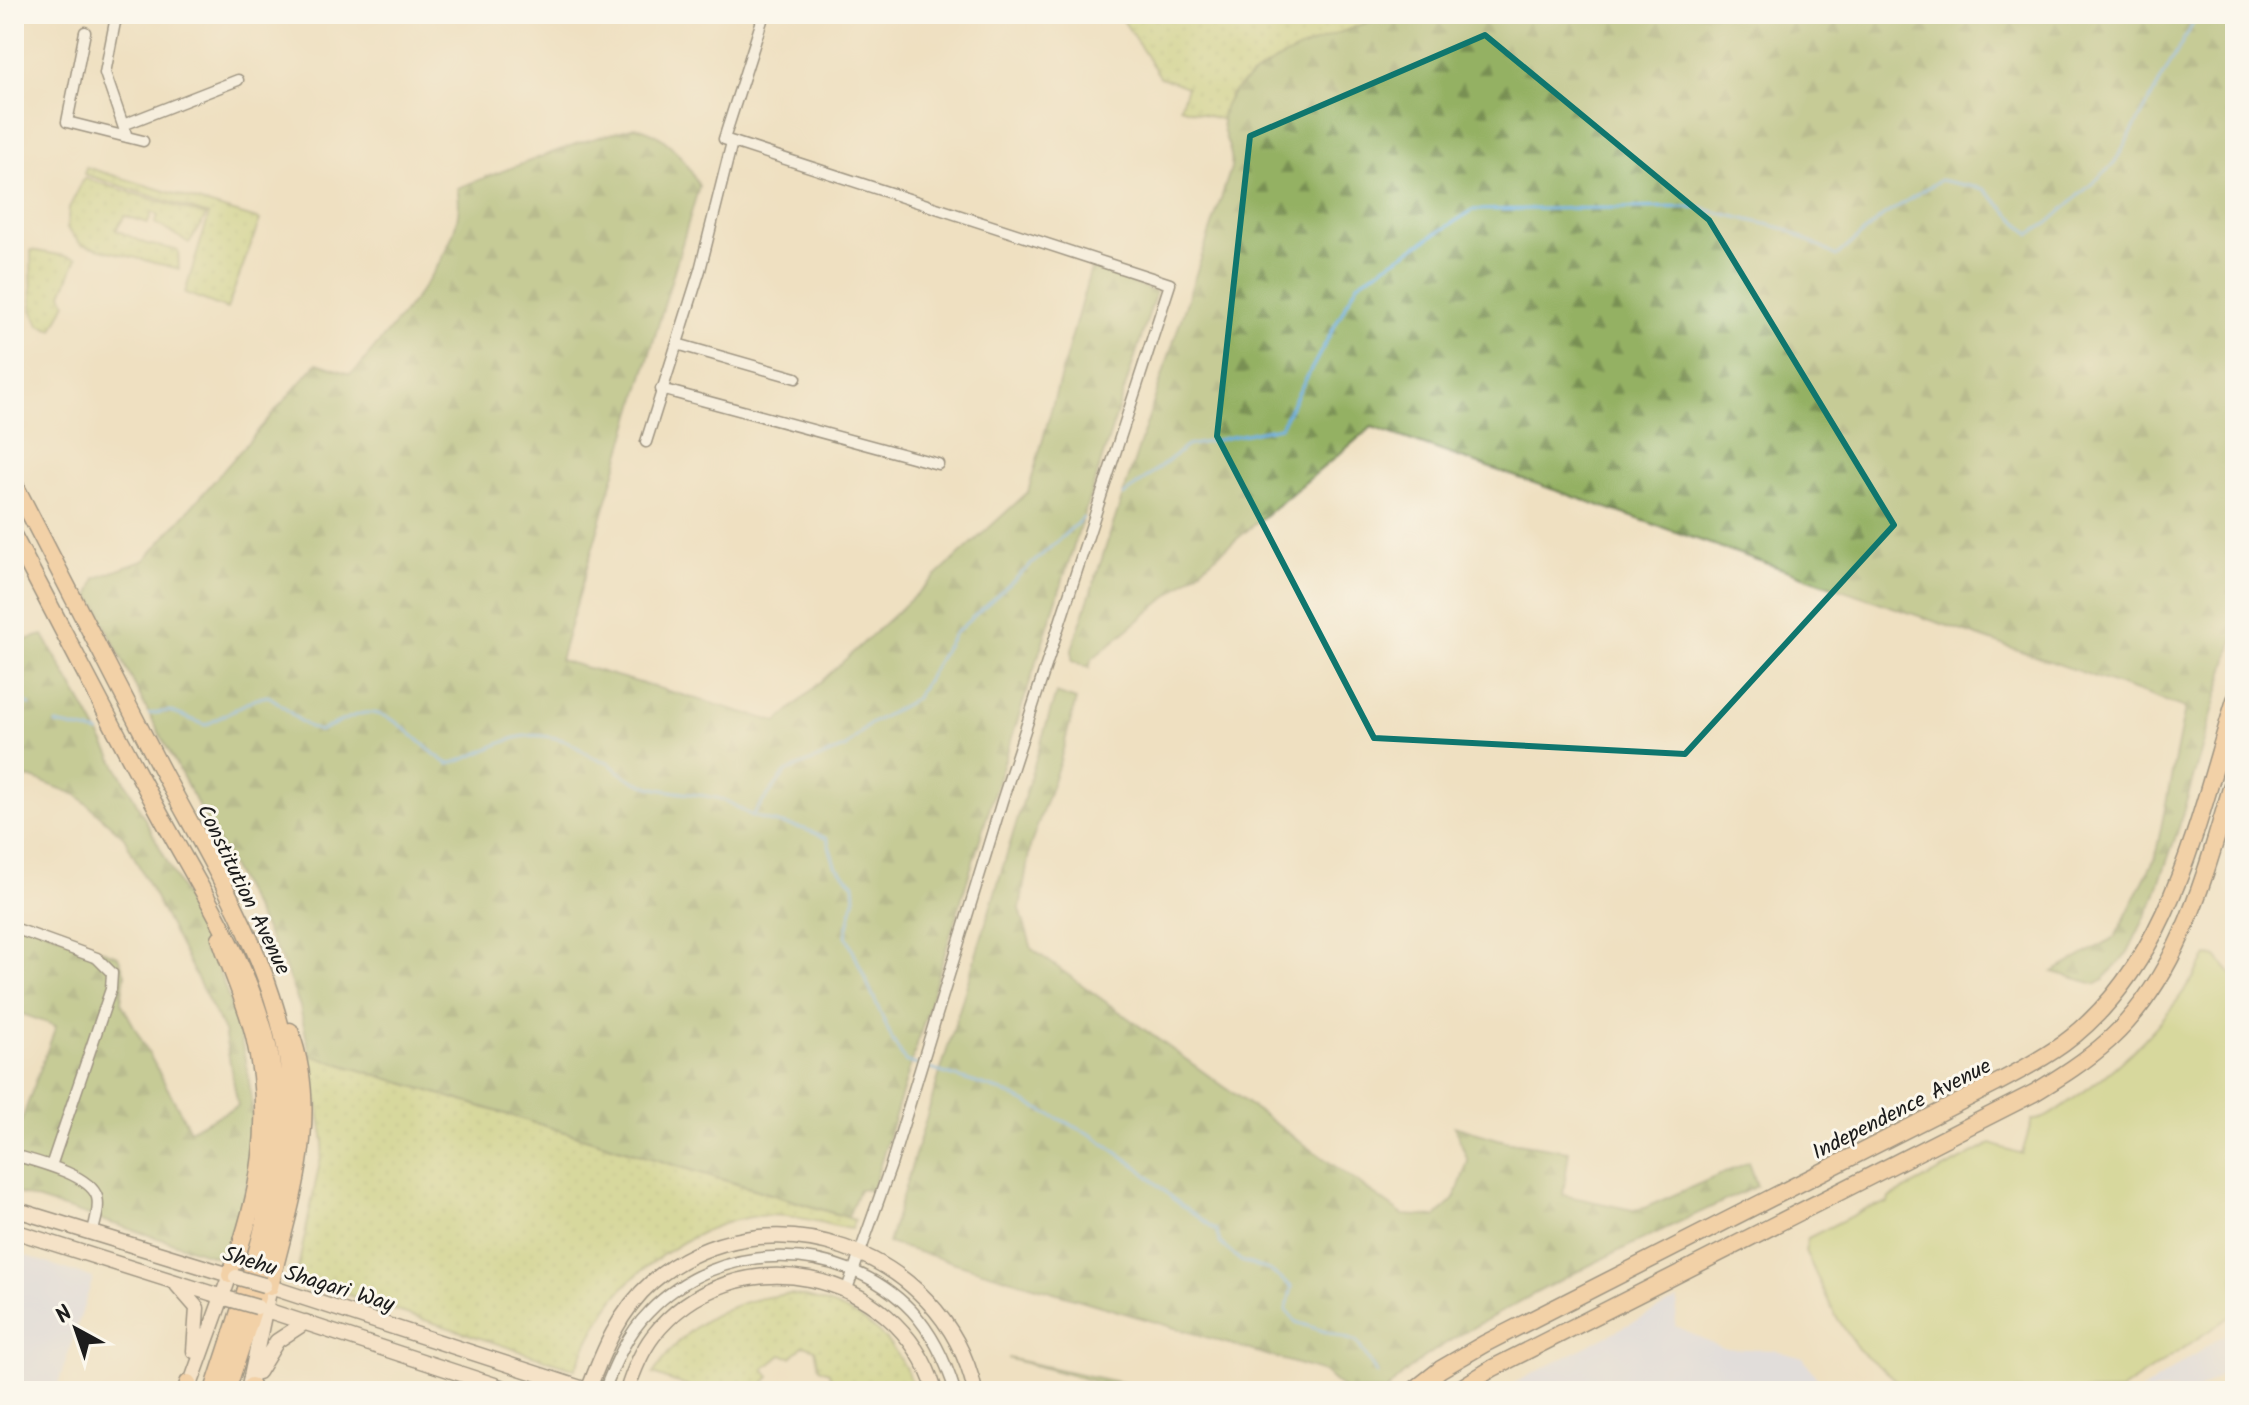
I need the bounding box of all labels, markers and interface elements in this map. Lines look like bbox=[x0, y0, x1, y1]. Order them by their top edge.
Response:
street label: Constitution Avenue bbox=[186, 799, 299, 981]
street label: Independence Avenue bbox=[1806, 1050, 1998, 1171]
street label: Shehu Shagari Way bbox=[218, 1238, 399, 1323]
north arrow bbox=[36, 1289, 116, 1369]
text: N bbox=[48, 1298, 81, 1333]

